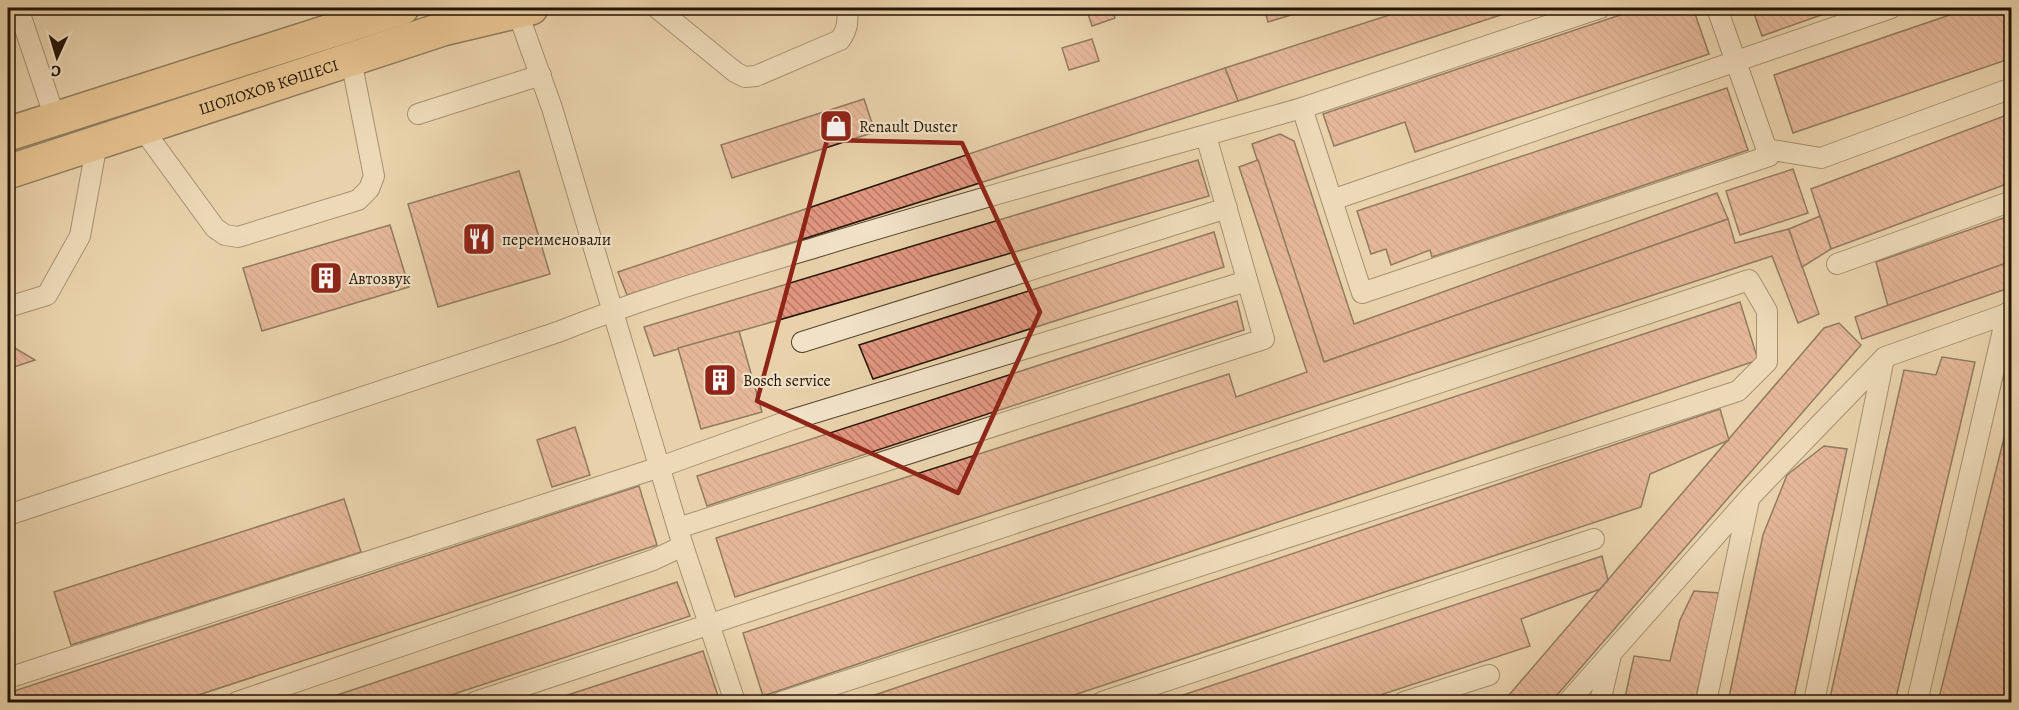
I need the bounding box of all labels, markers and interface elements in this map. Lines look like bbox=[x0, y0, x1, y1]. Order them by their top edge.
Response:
north arrow bbox=[27, 27, 87, 87]
street label: ШОЛОХОВ КӨШЕСІ bbox=[196, 54, 341, 121]
text: С bbox=[50, 60, 62, 82]
shop icon: Renault Duster bbox=[818, 108, 854, 144]
place label: Renault Duster bbox=[859, 116, 958, 138]
restaurant icon: переименовали bbox=[461, 221, 497, 257]
place label: переименовали bbox=[502, 229, 611, 251]
building icon: Автозвук bbox=[308, 260, 344, 296]
place label: Автозвук bbox=[348, 268, 411, 290]
building icon: Bosch service bbox=[702, 362, 738, 398]
place label: Bosch service bbox=[743, 370, 831, 392]

